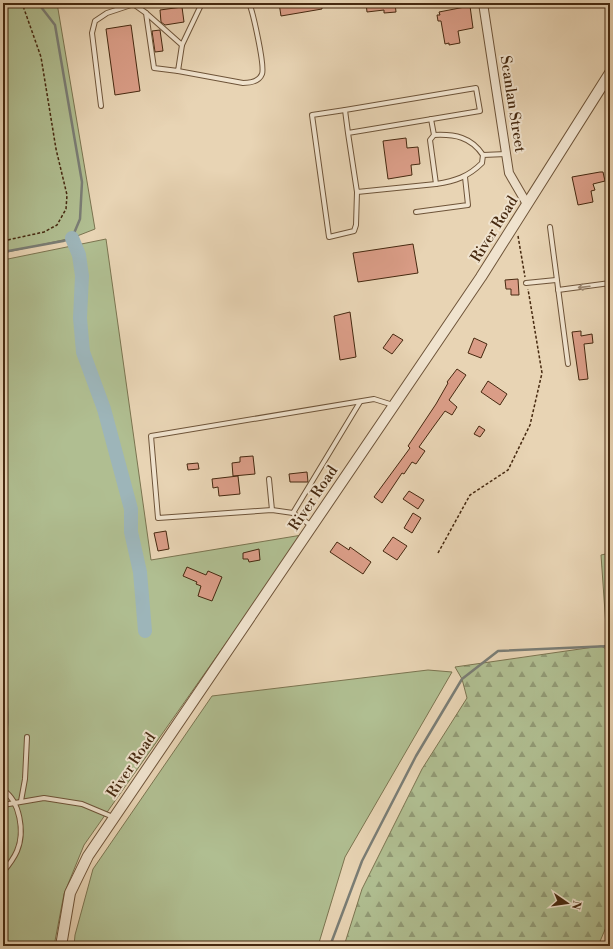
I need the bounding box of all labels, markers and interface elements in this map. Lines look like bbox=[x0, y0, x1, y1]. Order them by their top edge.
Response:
street label: Scanlan Street bbox=[495, 54, 530, 154]
street label: River Road bbox=[467, 192, 522, 266]
one-way arrow bbox=[578, 283, 591, 291]
street label: River Road bbox=[285, 462, 342, 534]
street label: River Road bbox=[103, 729, 160, 801]
north arrow bbox=[547, 883, 587, 923]
text: N bbox=[568, 899, 584, 911]

